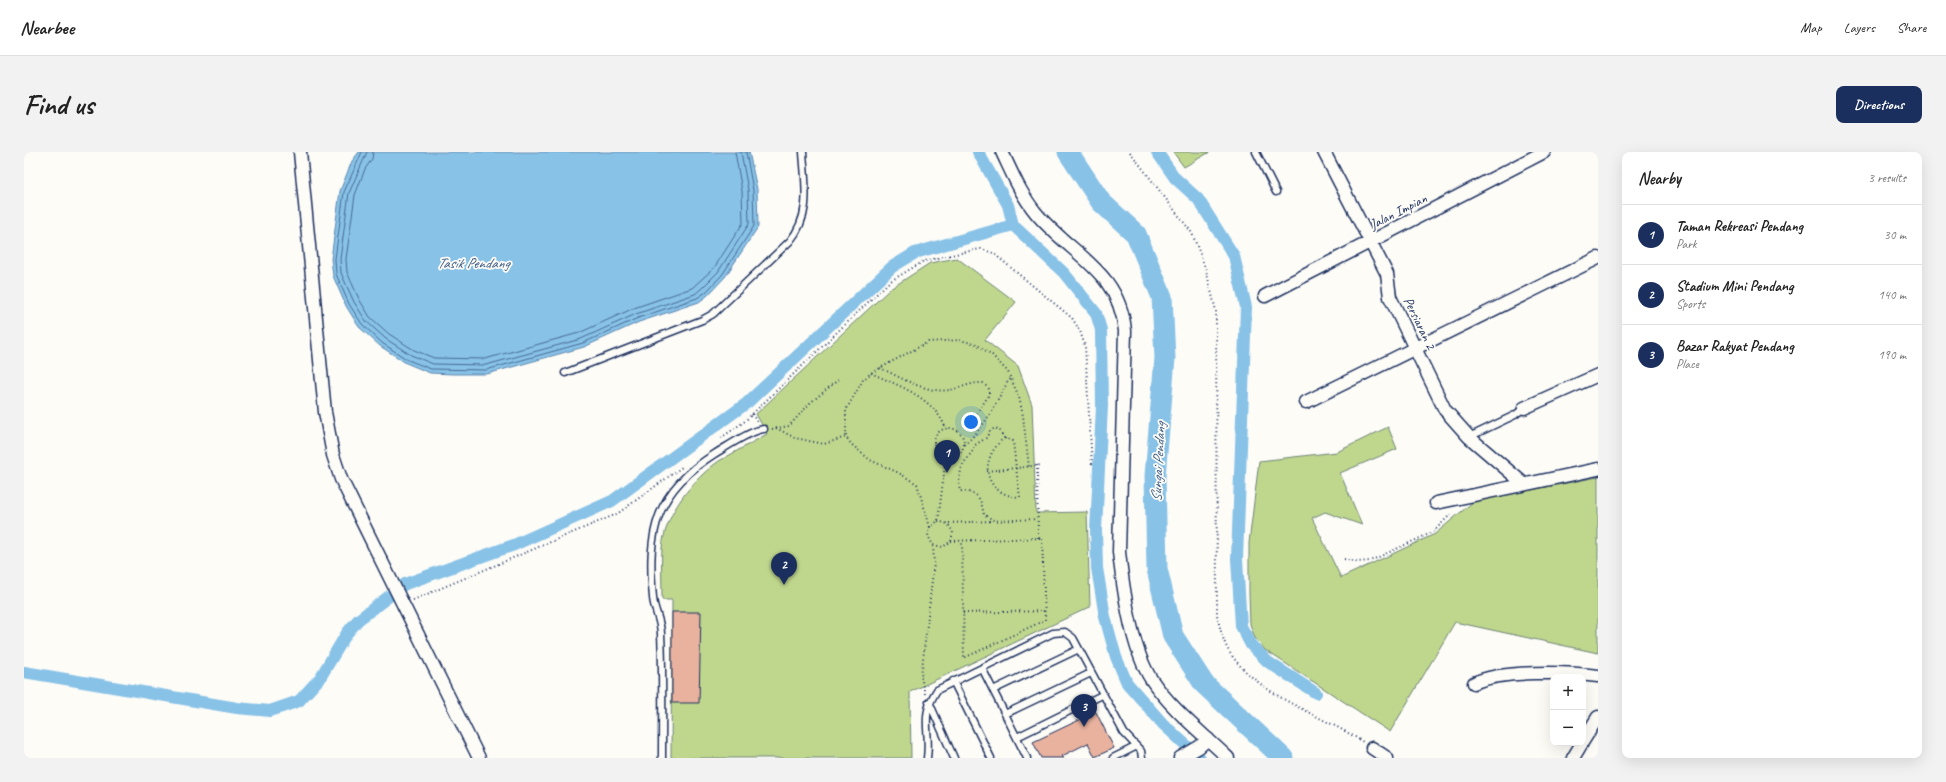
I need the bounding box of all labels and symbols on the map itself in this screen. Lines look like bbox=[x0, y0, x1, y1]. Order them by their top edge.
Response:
street label: Jalan Impian bbox=[1366, 190, 1430, 233]
water label: Tasik Pendang bbox=[437, 254, 512, 273]
street label: Persiaran 2 bbox=[1400, 294, 1440, 354]
your location bbox=[961, 412, 981, 432]
water label: Sungai Pendang bbox=[1147, 419, 1170, 502]
pin: 1 bbox=[934, 440, 960, 473]
pin: 2 bbox=[771, 552, 797, 585]
pin: 3 bbox=[1071, 694, 1097, 727]

